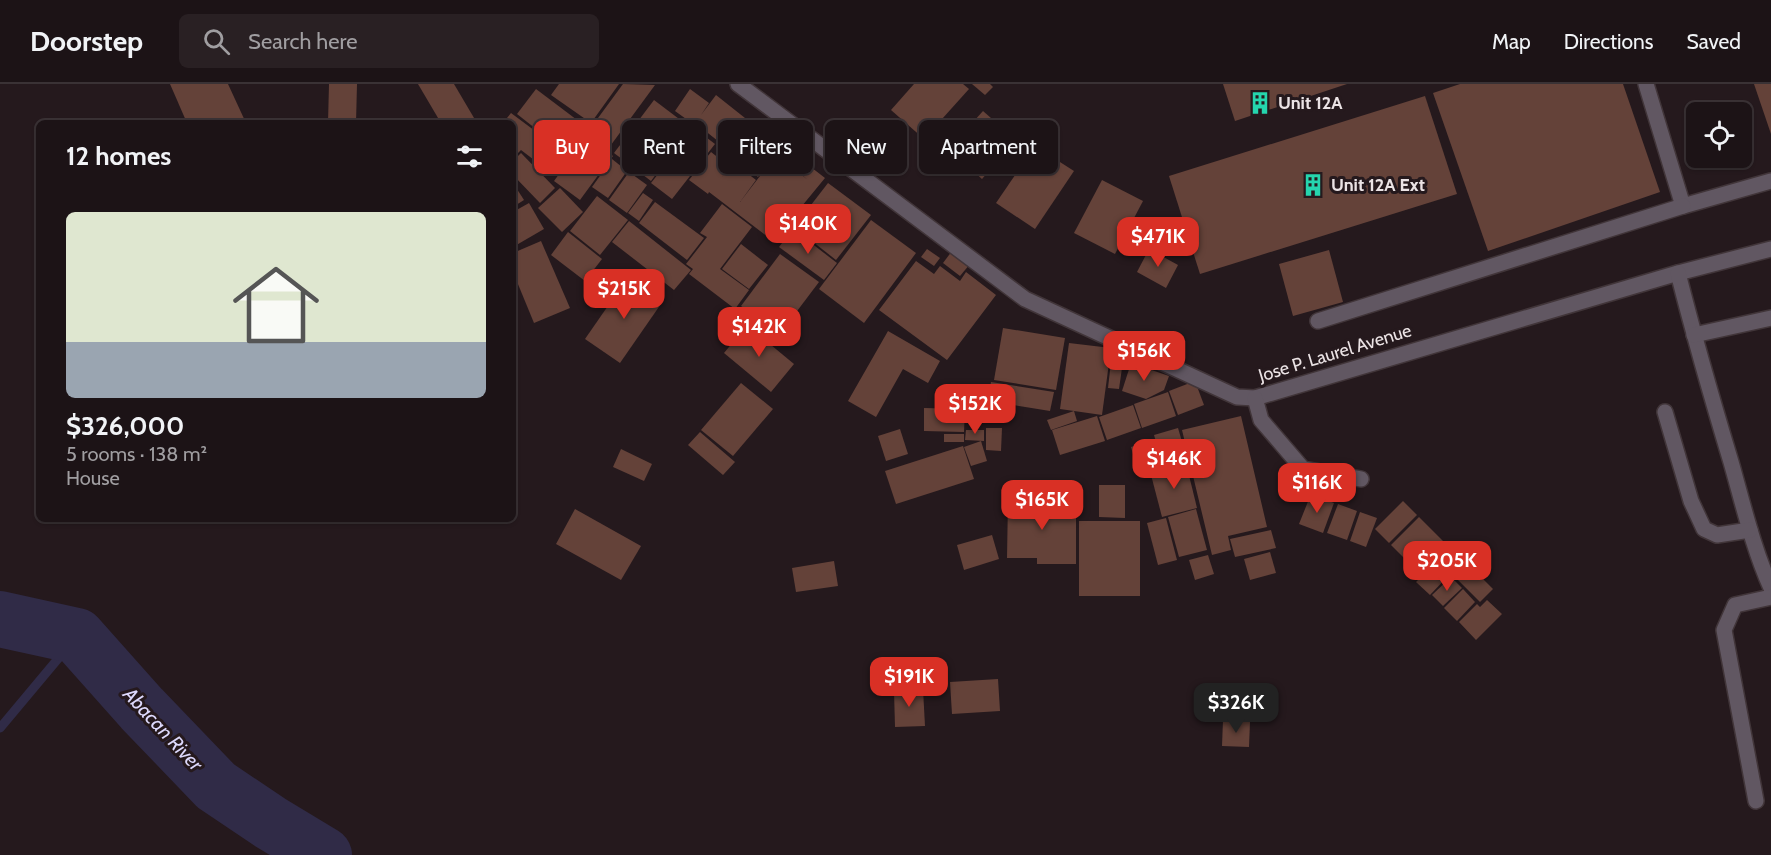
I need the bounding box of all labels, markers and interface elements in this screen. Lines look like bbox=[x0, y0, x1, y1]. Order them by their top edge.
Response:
search box bbox=[179, 14, 599, 68]
text: Doorstep bbox=[30, 24, 143, 58]
icon: search bbox=[200, 25, 233, 58]
text: Search here bbox=[248, 28, 357, 55]
text: Map bbox=[1492, 29, 1531, 54]
text: Directions bbox=[1564, 29, 1653, 54]
text: Saved bbox=[1686, 29, 1741, 54]
building icon: Unit 12A bbox=[1247, 90, 1273, 116]
place label: Unit 12A bbox=[1278, 92, 1343, 114]
map controls bbox=[1686, 102, 1752, 168]
button: locate bbox=[1686, 102, 1752, 168]
chip: Buy bbox=[534, 120, 610, 174]
chip: Rent bbox=[622, 120, 706, 174]
chip: Filters bbox=[718, 120, 813, 174]
chip: New bbox=[825, 120, 907, 174]
chip: Apartment bbox=[919, 120, 1058, 174]
text: 12 homes bbox=[66, 140, 171, 172]
icon: filters bbox=[453, 140, 486, 173]
building icon: Unit 12A Ext bbox=[1300, 172, 1326, 198]
place label: Unit 12A Ext bbox=[1331, 174, 1425, 196]
pin: $140K bbox=[766, 204, 850, 255]
text: $140K bbox=[779, 211, 837, 235]
pin: $471K bbox=[1116, 217, 1200, 268]
text: $471K bbox=[1131, 224, 1185, 248]
icon: home bbox=[222, 251, 330, 359]
pin: $215K bbox=[582, 269, 666, 320]
text: $215K bbox=[598, 276, 650, 300]
pin: $142K bbox=[717, 307, 801, 358]
text: $142K bbox=[732, 314, 786, 338]
street label: Jose P. Laurel Avenue bbox=[1255, 319, 1414, 387]
pin: $156K bbox=[1102, 331, 1186, 382]
text: $156K bbox=[1117, 338, 1171, 362]
pin: $152K bbox=[933, 384, 1017, 435]
text: $152K bbox=[949, 391, 1001, 415]
text: $326,000 bbox=[66, 410, 184, 442]
pin: $146K bbox=[1132, 439, 1216, 490]
text: 5 rooms · 138 m² bbox=[66, 442, 207, 466]
text: $146K bbox=[1146, 446, 1202, 470]
pin: $116K bbox=[1275, 463, 1359, 514]
text: House bbox=[66, 466, 120, 490]
text: $116K bbox=[1292, 470, 1342, 494]
pin: $165K bbox=[1000, 480, 1084, 531]
text: $165K bbox=[1015, 487, 1069, 511]
pin: $205K bbox=[1405, 541, 1489, 592]
text: $205K bbox=[1417, 548, 1477, 572]
pin: $191K bbox=[867, 657, 951, 708]
text: $191K bbox=[884, 664, 934, 688]
water label: Abacan River bbox=[118, 682, 208, 776]
pin: $326K bbox=[1194, 683, 1278, 734]
text: $326K bbox=[1208, 690, 1264, 714]

